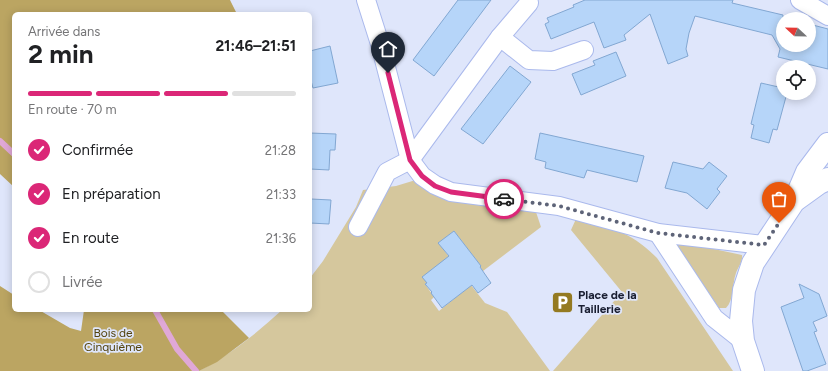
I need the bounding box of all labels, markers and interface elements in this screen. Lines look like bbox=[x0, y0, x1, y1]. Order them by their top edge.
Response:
north arrow bbox=[776, 12, 816, 52]
map controls bbox=[776, 12, 816, 100]
text: Arrivée dans bbox=[28, 24, 100, 39]
pin bbox=[371, 32, 405, 73]
text: 21:46–21:51 bbox=[215, 37, 296, 55]
text: 2 min bbox=[28, 38, 94, 70]
icon: home bbox=[377, 38, 399, 60]
button: locate bbox=[776, 60, 816, 100]
text: En route · 70 m bbox=[28, 102, 117, 117]
icon: check bbox=[28, 139, 50, 161]
text: Confirmée bbox=[62, 141, 133, 159]
text: 21:28 bbox=[265, 143, 296, 158]
courier bbox=[484, 179, 524, 219]
pin bbox=[762, 182, 796, 223]
icon: check bbox=[28, 183, 50, 205]
text: En préparation bbox=[62, 185, 161, 203]
text: 21:33 bbox=[266, 187, 296, 202]
icon: car bbox=[493, 188, 515, 210]
icon: bag bbox=[768, 188, 790, 210]
icon: check bbox=[28, 227, 50, 249]
text: En route bbox=[62, 229, 119, 247]
text: 21:36 bbox=[266, 231, 296, 246]
text: Livrée bbox=[62, 273, 103, 291]
place label: Place de la Taillerie bbox=[578, 288, 637, 316]
parking icon: Place de la Taillerie bbox=[549, 289, 575, 315]
park label: Bois de Cinquième bbox=[84, 326, 142, 354]

